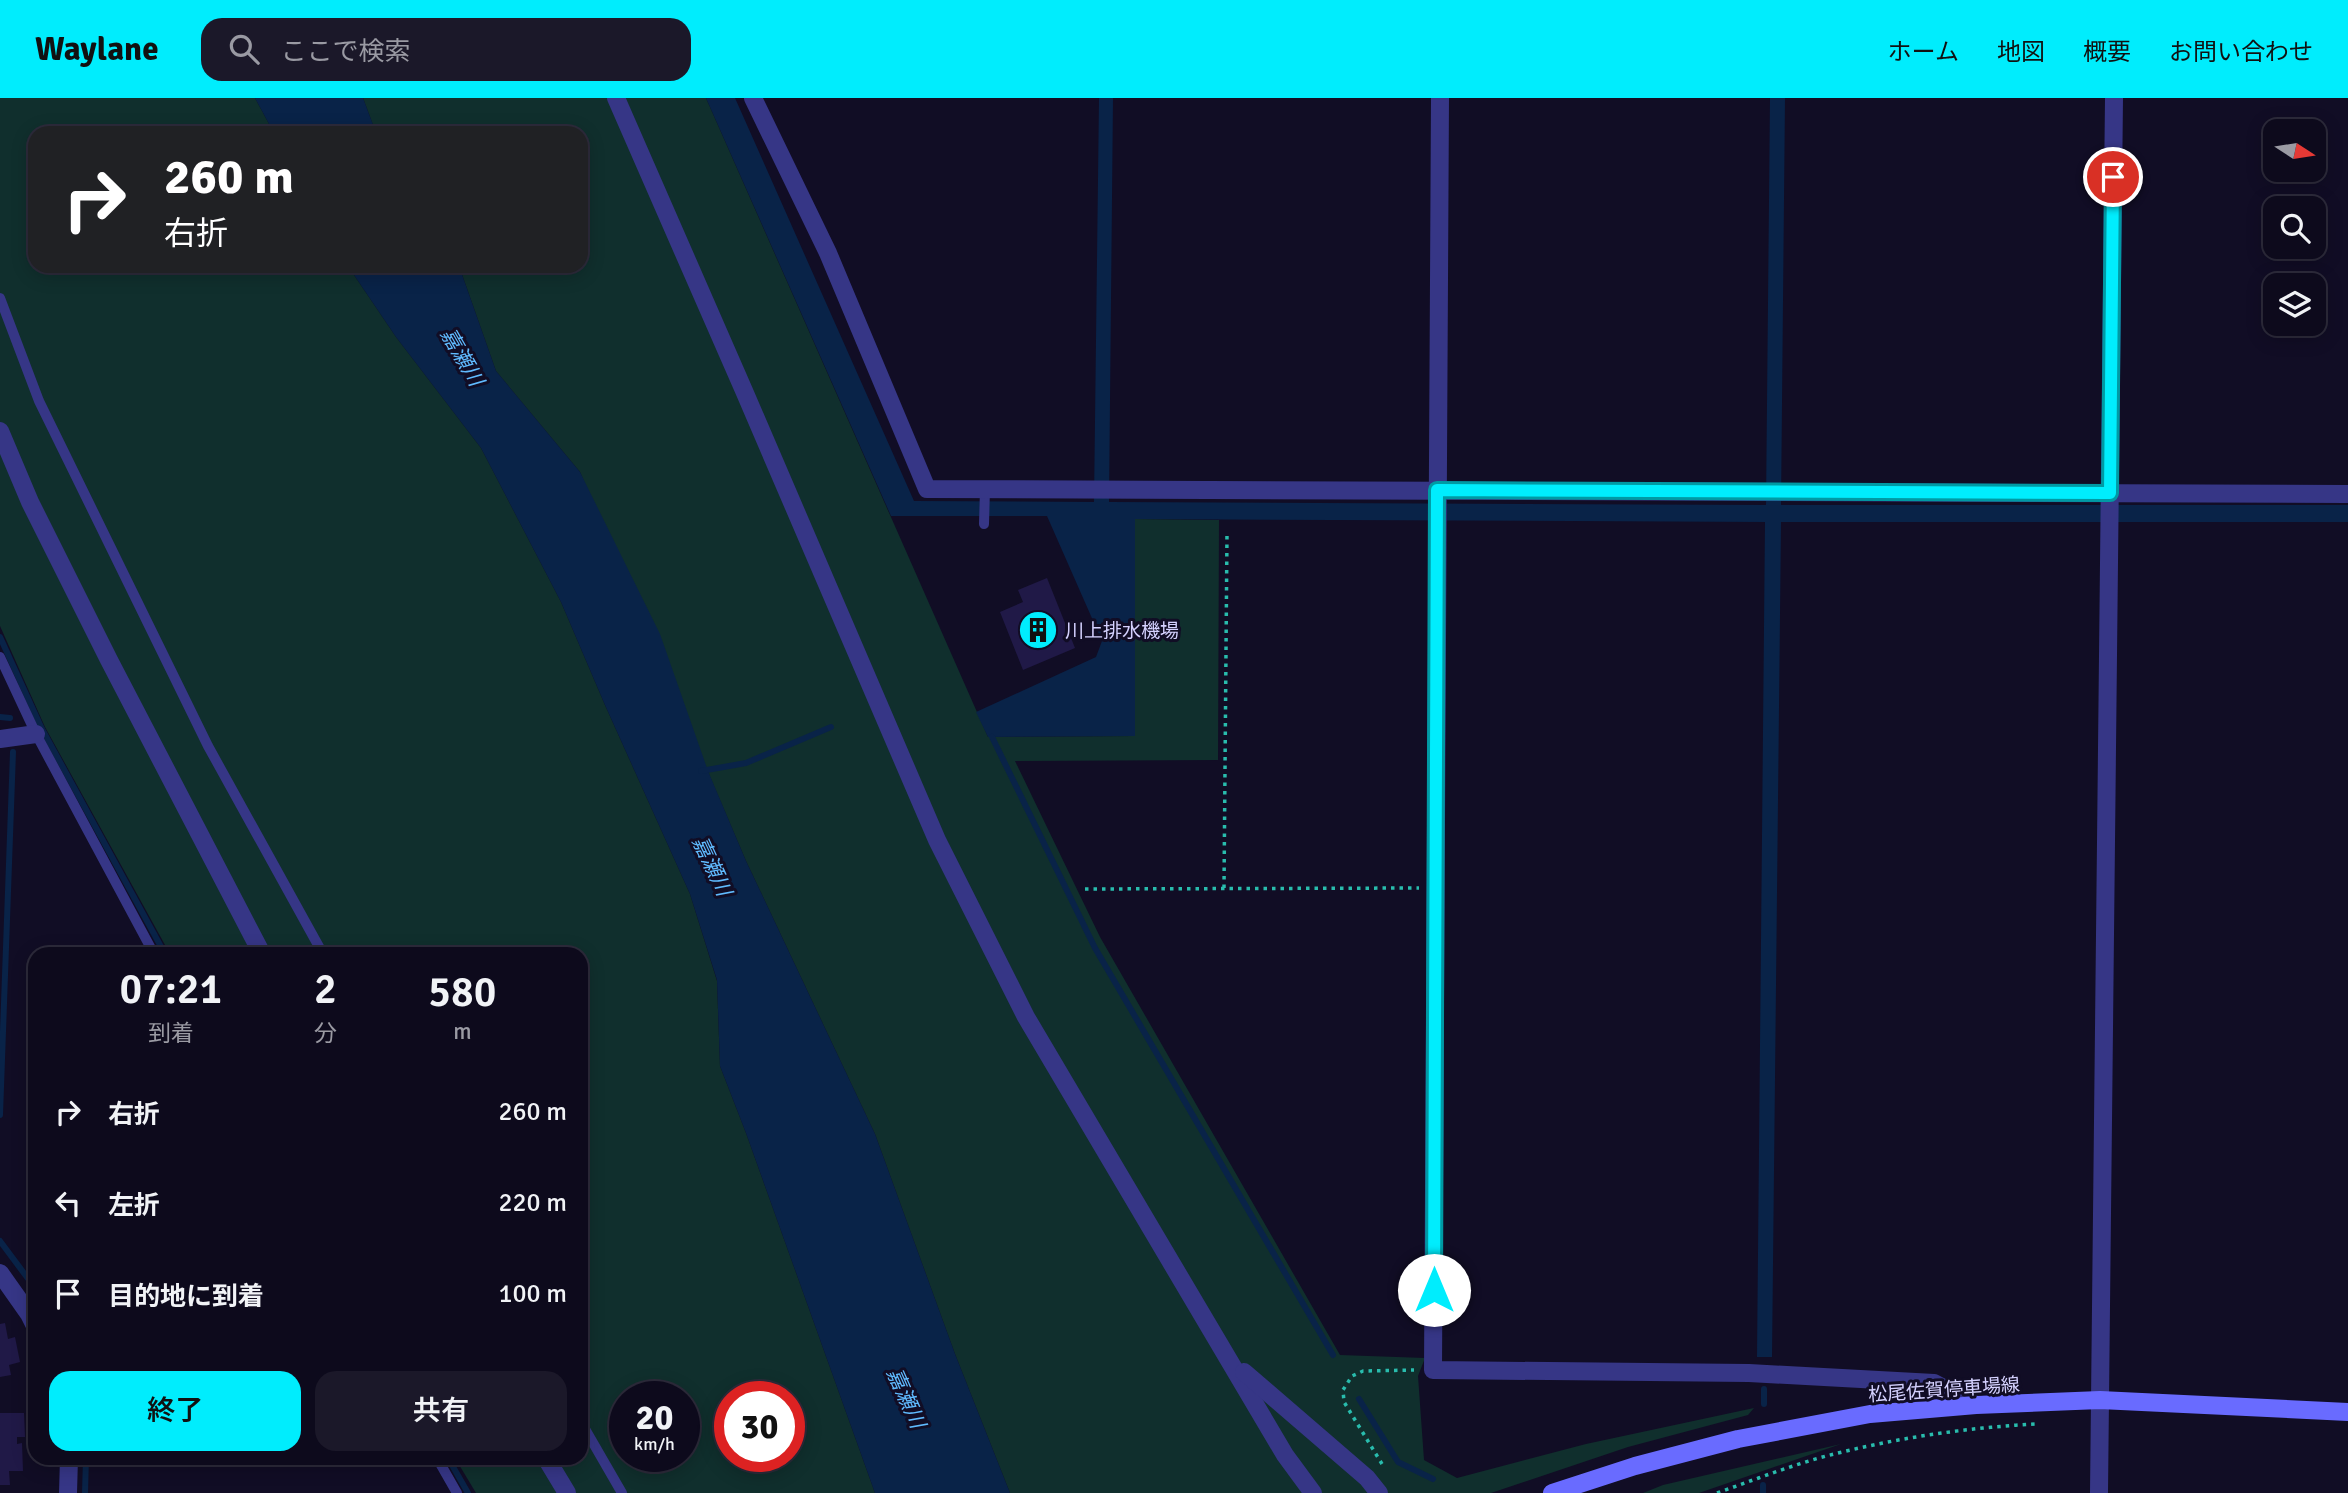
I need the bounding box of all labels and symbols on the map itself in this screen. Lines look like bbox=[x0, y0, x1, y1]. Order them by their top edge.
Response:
north arrow bbox=[2263, 119, 2326, 182]
pin bbox=[2083, 147, 2143, 207]
water label: 嘉瀬川 bbox=[435, 323, 490, 393]
building icon: 川上排水機場 bbox=[1017, 609, 1059, 651]
place label: 川上排水機場 bbox=[1065, 619, 1179, 643]
water label: 嘉瀬川 bbox=[687, 832, 738, 902]
position arrow bbox=[1397, 1253, 1471, 1327]
water label: 嘉瀬川 bbox=[881, 1364, 932, 1434]
street label: 松尾佐賀停車場線 bbox=[1867, 1373, 2021, 1407]
speed limit sign: 30 bbox=[714, 1381, 805, 1472]

